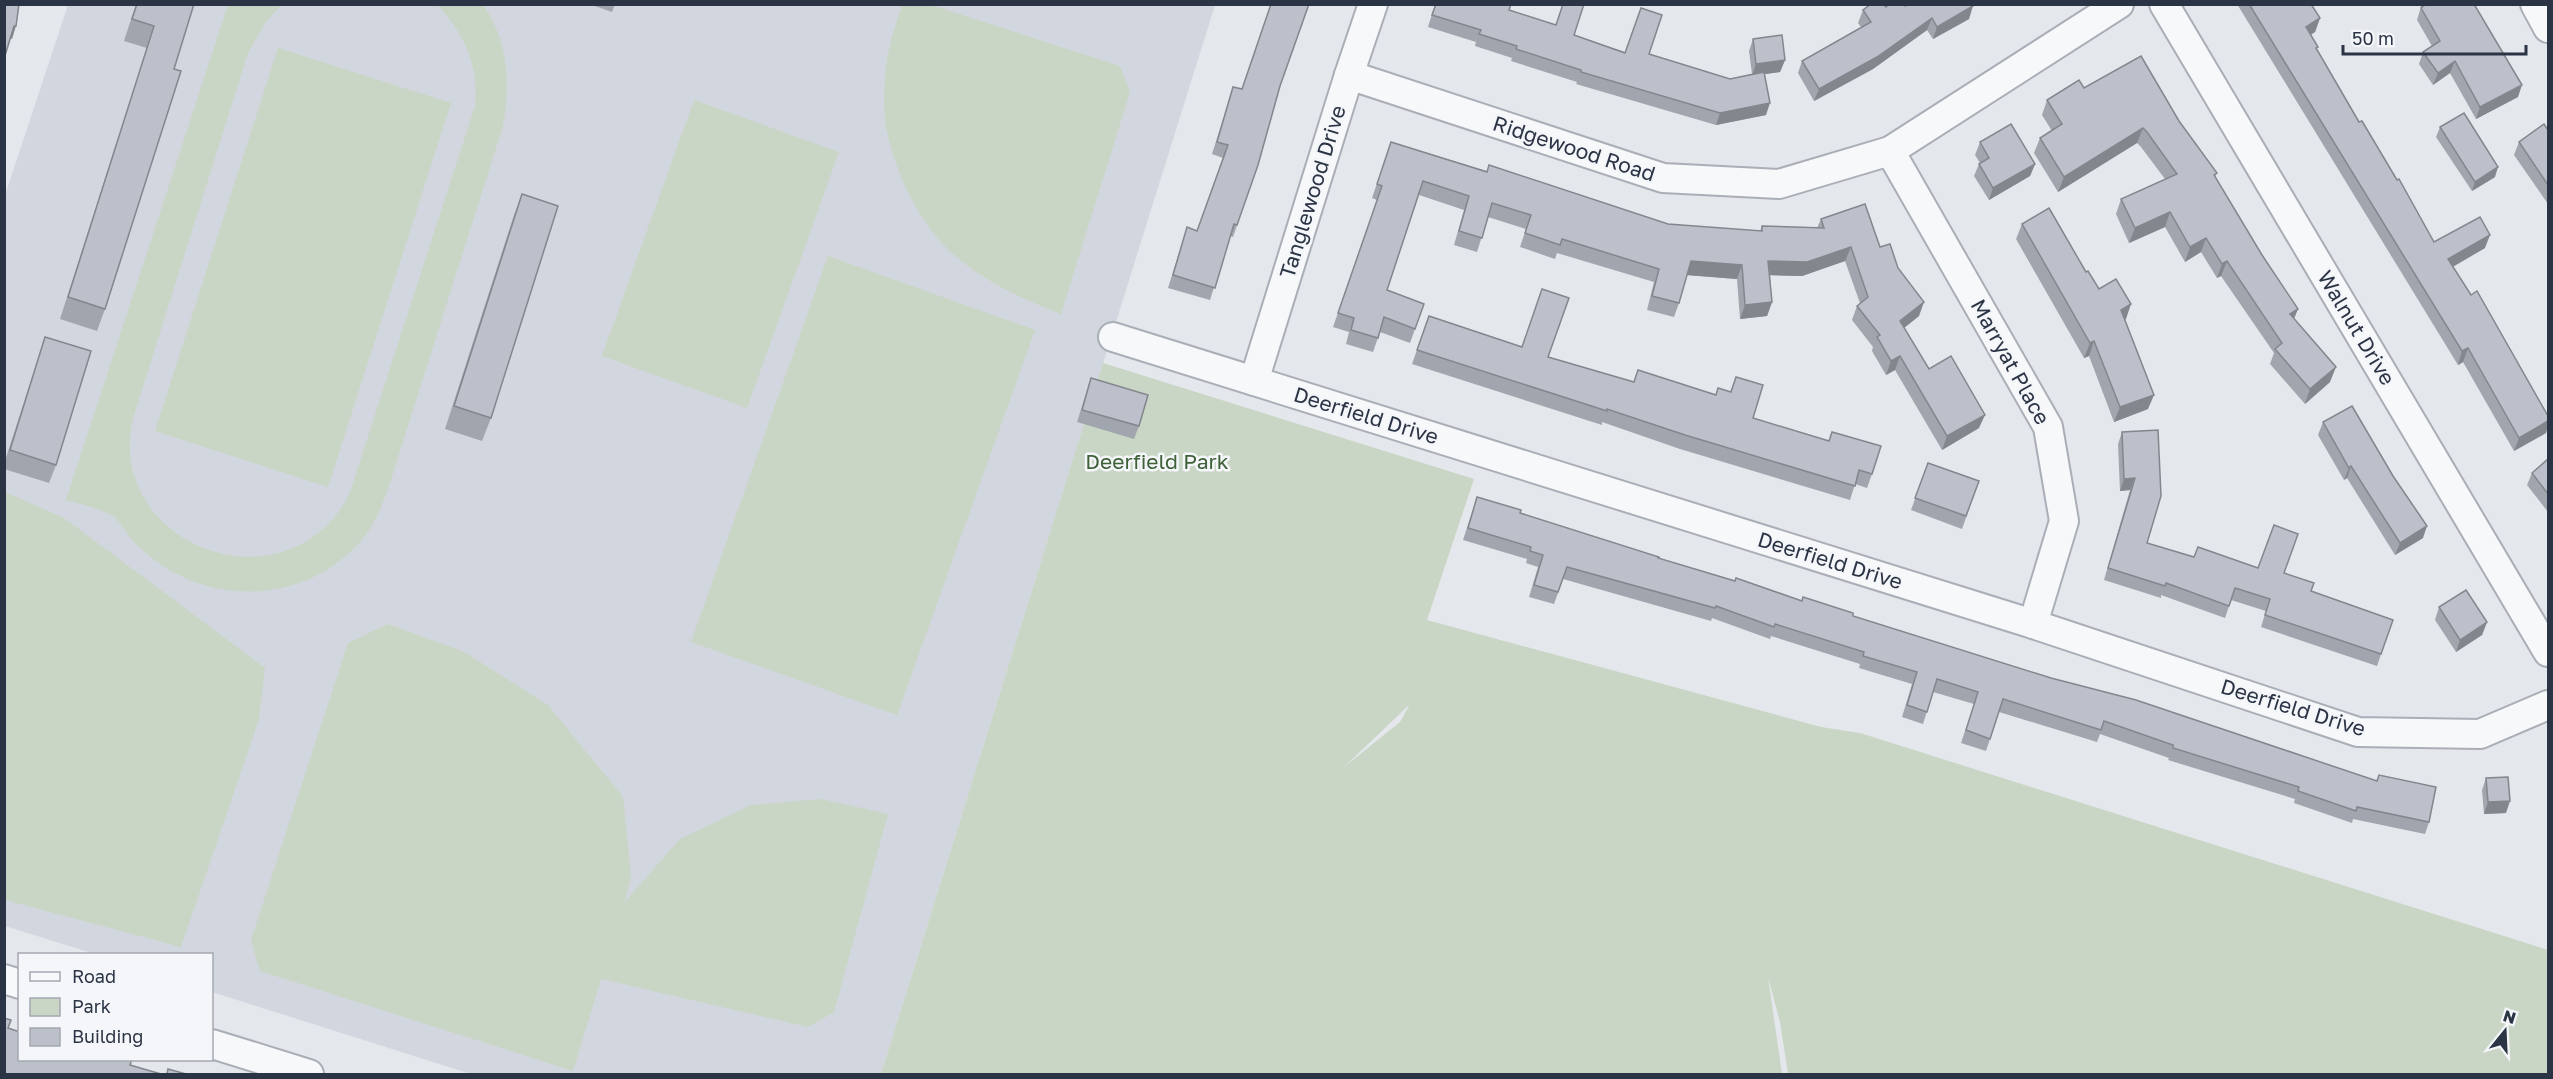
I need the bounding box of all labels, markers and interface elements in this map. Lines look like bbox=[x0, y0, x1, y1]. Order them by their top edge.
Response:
scale bar bbox=[2343, 18, 2526, 56]
text: 50 m bbox=[2352, 27, 2394, 49]
street label: Tanglewood Drive bbox=[1273, 102, 1351, 281]
street label: Ridgewood Road bbox=[1490, 110, 1659, 187]
street label: Walnut Drive bbox=[2312, 265, 2401, 390]
street label: Marryat Place bbox=[1966, 294, 2056, 429]
street label: Deerfield Drive bbox=[1291, 381, 1442, 449]
park label: Deerfield Park bbox=[1085, 448, 1229, 474]
street label: Deerfield Drive bbox=[1755, 526, 1906, 594]
street label: Deerfield Drive bbox=[2218, 673, 2369, 741]
legend bbox=[18, 953, 213, 1061]
text: Road bbox=[72, 965, 116, 987]
text: Park bbox=[72, 995, 111, 1017]
north arrow bbox=[2475, 1001, 2535, 1061]
text: N bbox=[2501, 1005, 2519, 1028]
text: Building bbox=[72, 1025, 143, 1047]

